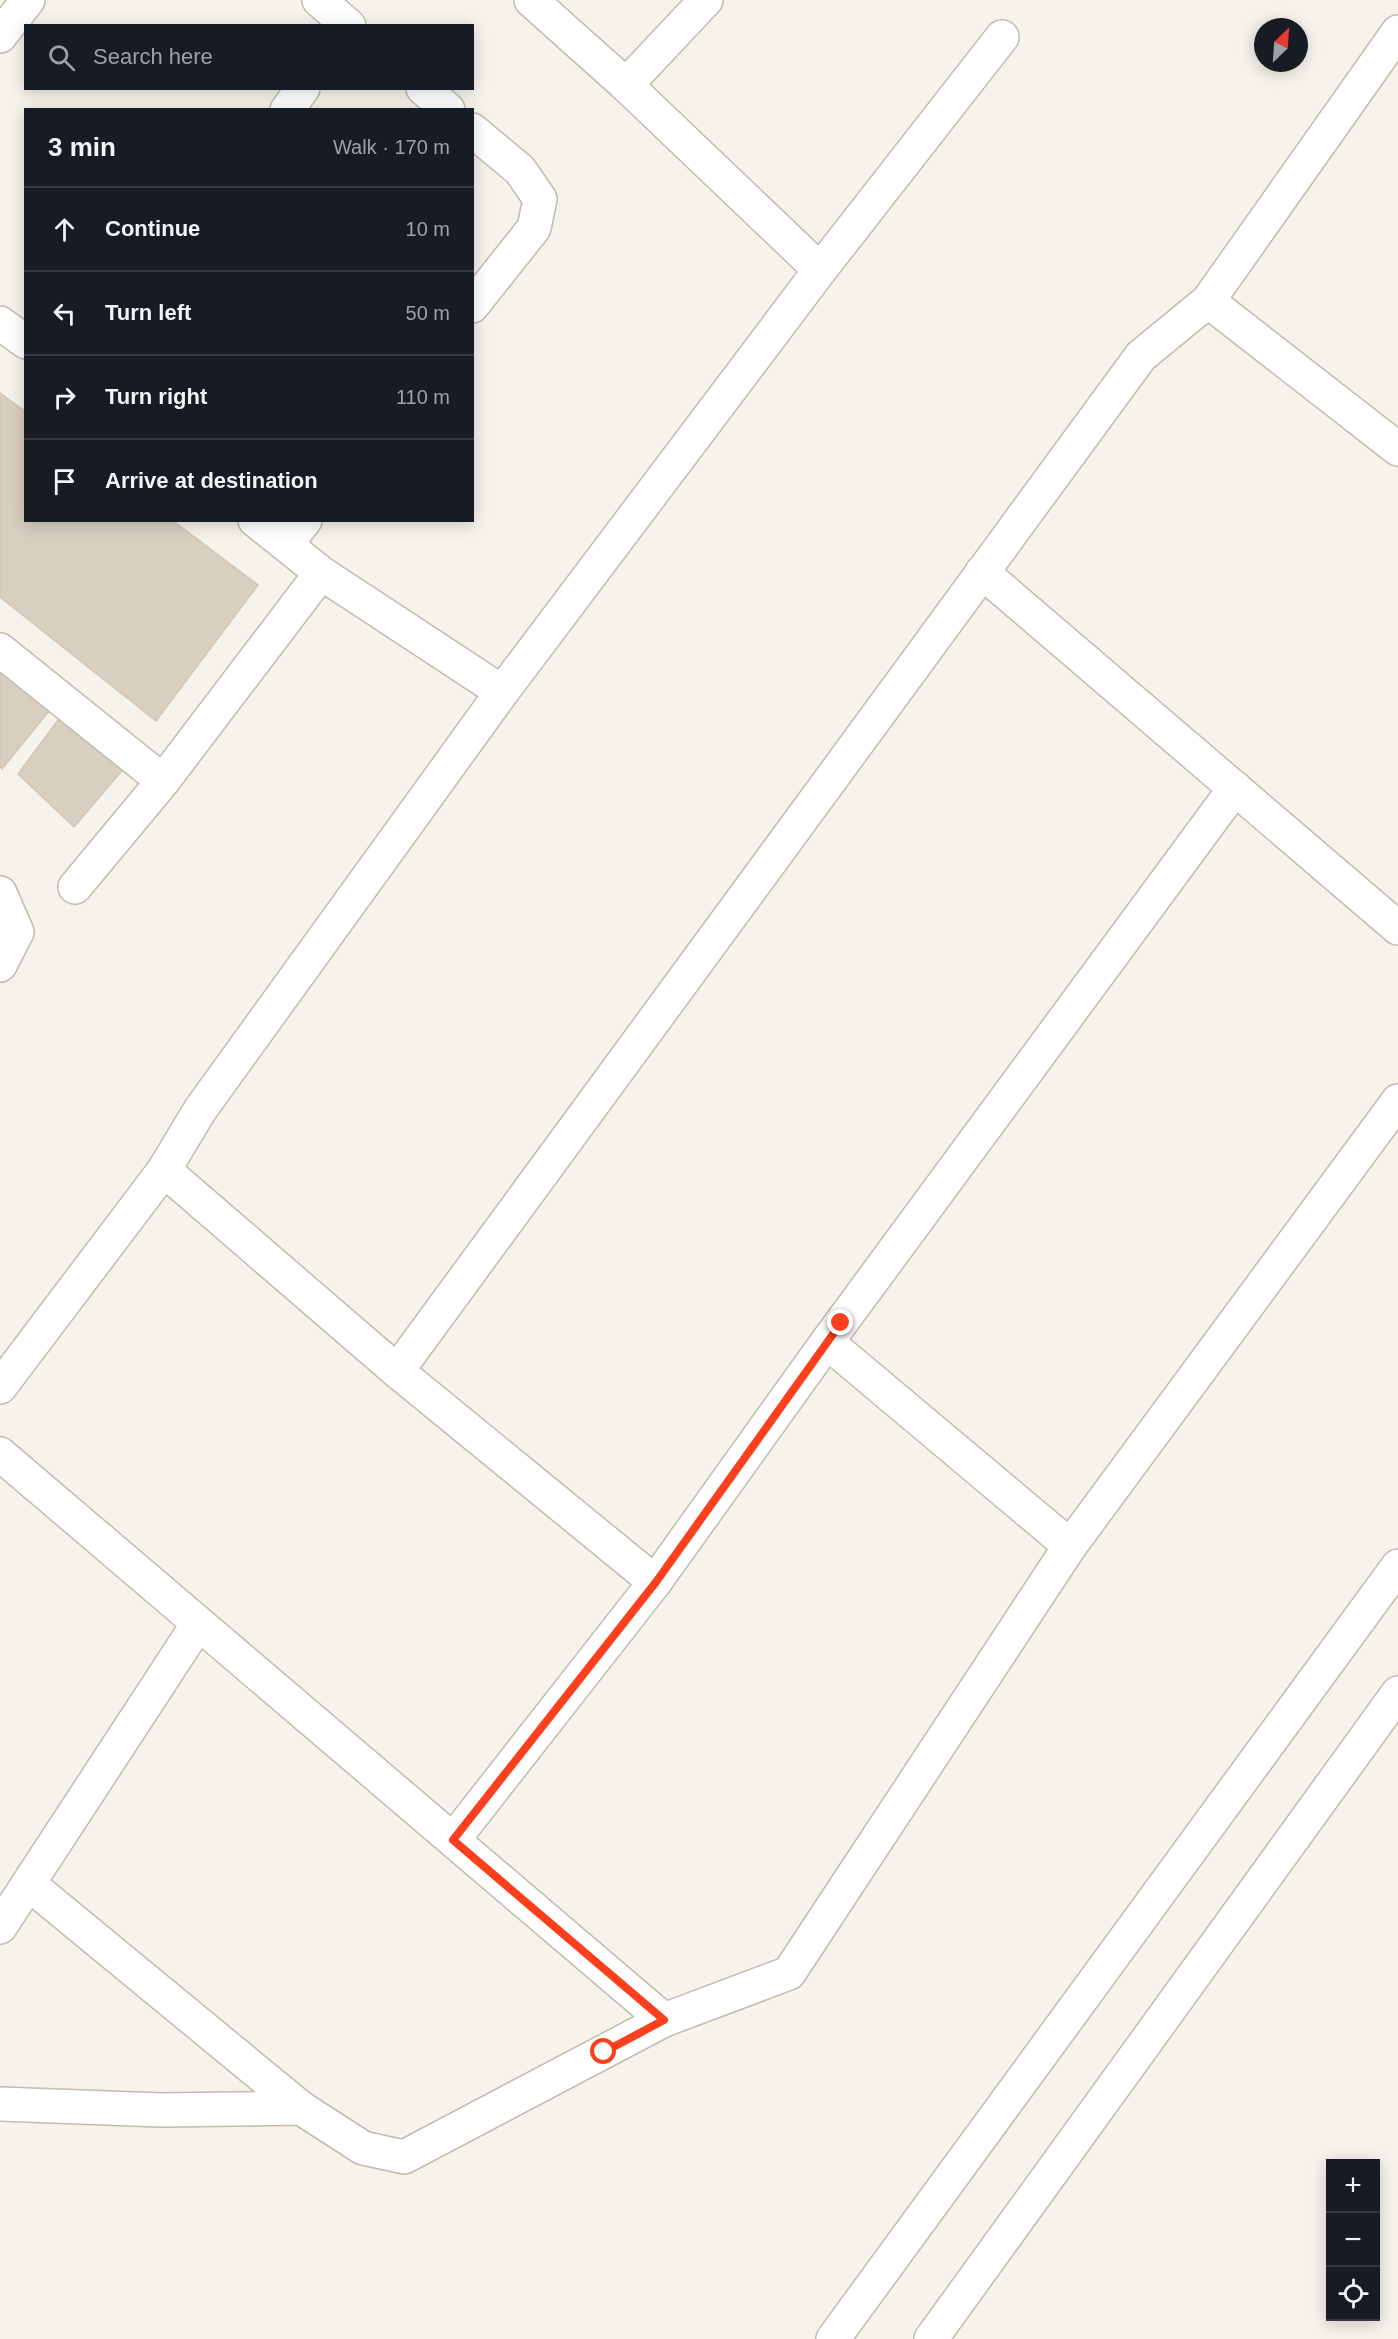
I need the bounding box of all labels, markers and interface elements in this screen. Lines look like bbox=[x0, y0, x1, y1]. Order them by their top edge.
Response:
north arrow bbox=[1254, 18, 1308, 72]
search box bbox=[24, 24, 474, 90]
icon: search bbox=[45, 41, 78, 74]
text: Search here bbox=[93, 44, 213, 69]
text: 3 min bbox=[48, 132, 116, 162]
text: Walk · 170 m bbox=[333, 136, 450, 158]
icon: ahead bbox=[48, 213, 81, 246]
text: Continue bbox=[105, 216, 200, 241]
text: 10 m bbox=[406, 218, 450, 240]
icon: left bbox=[48, 297, 81, 330]
text: Turn left bbox=[105, 300, 191, 325]
text: 50 m bbox=[406, 302, 450, 324]
icon: right bbox=[48, 381, 81, 414]
text: Turn right bbox=[105, 384, 207, 409]
text: 110 m bbox=[396, 386, 450, 408]
icon: arrive bbox=[48, 465, 81, 498]
text: Arrive at destination bbox=[105, 468, 318, 493]
route end bbox=[827, 1309, 853, 1335]
route start bbox=[590, 2038, 616, 2064]
map controls bbox=[1326, 2159, 1380, 2321]
button: + bbox=[1326, 2159, 1380, 2213]
button: − bbox=[1326, 2213, 1380, 2267]
button: locate bbox=[1326, 2267, 1380, 2321]

